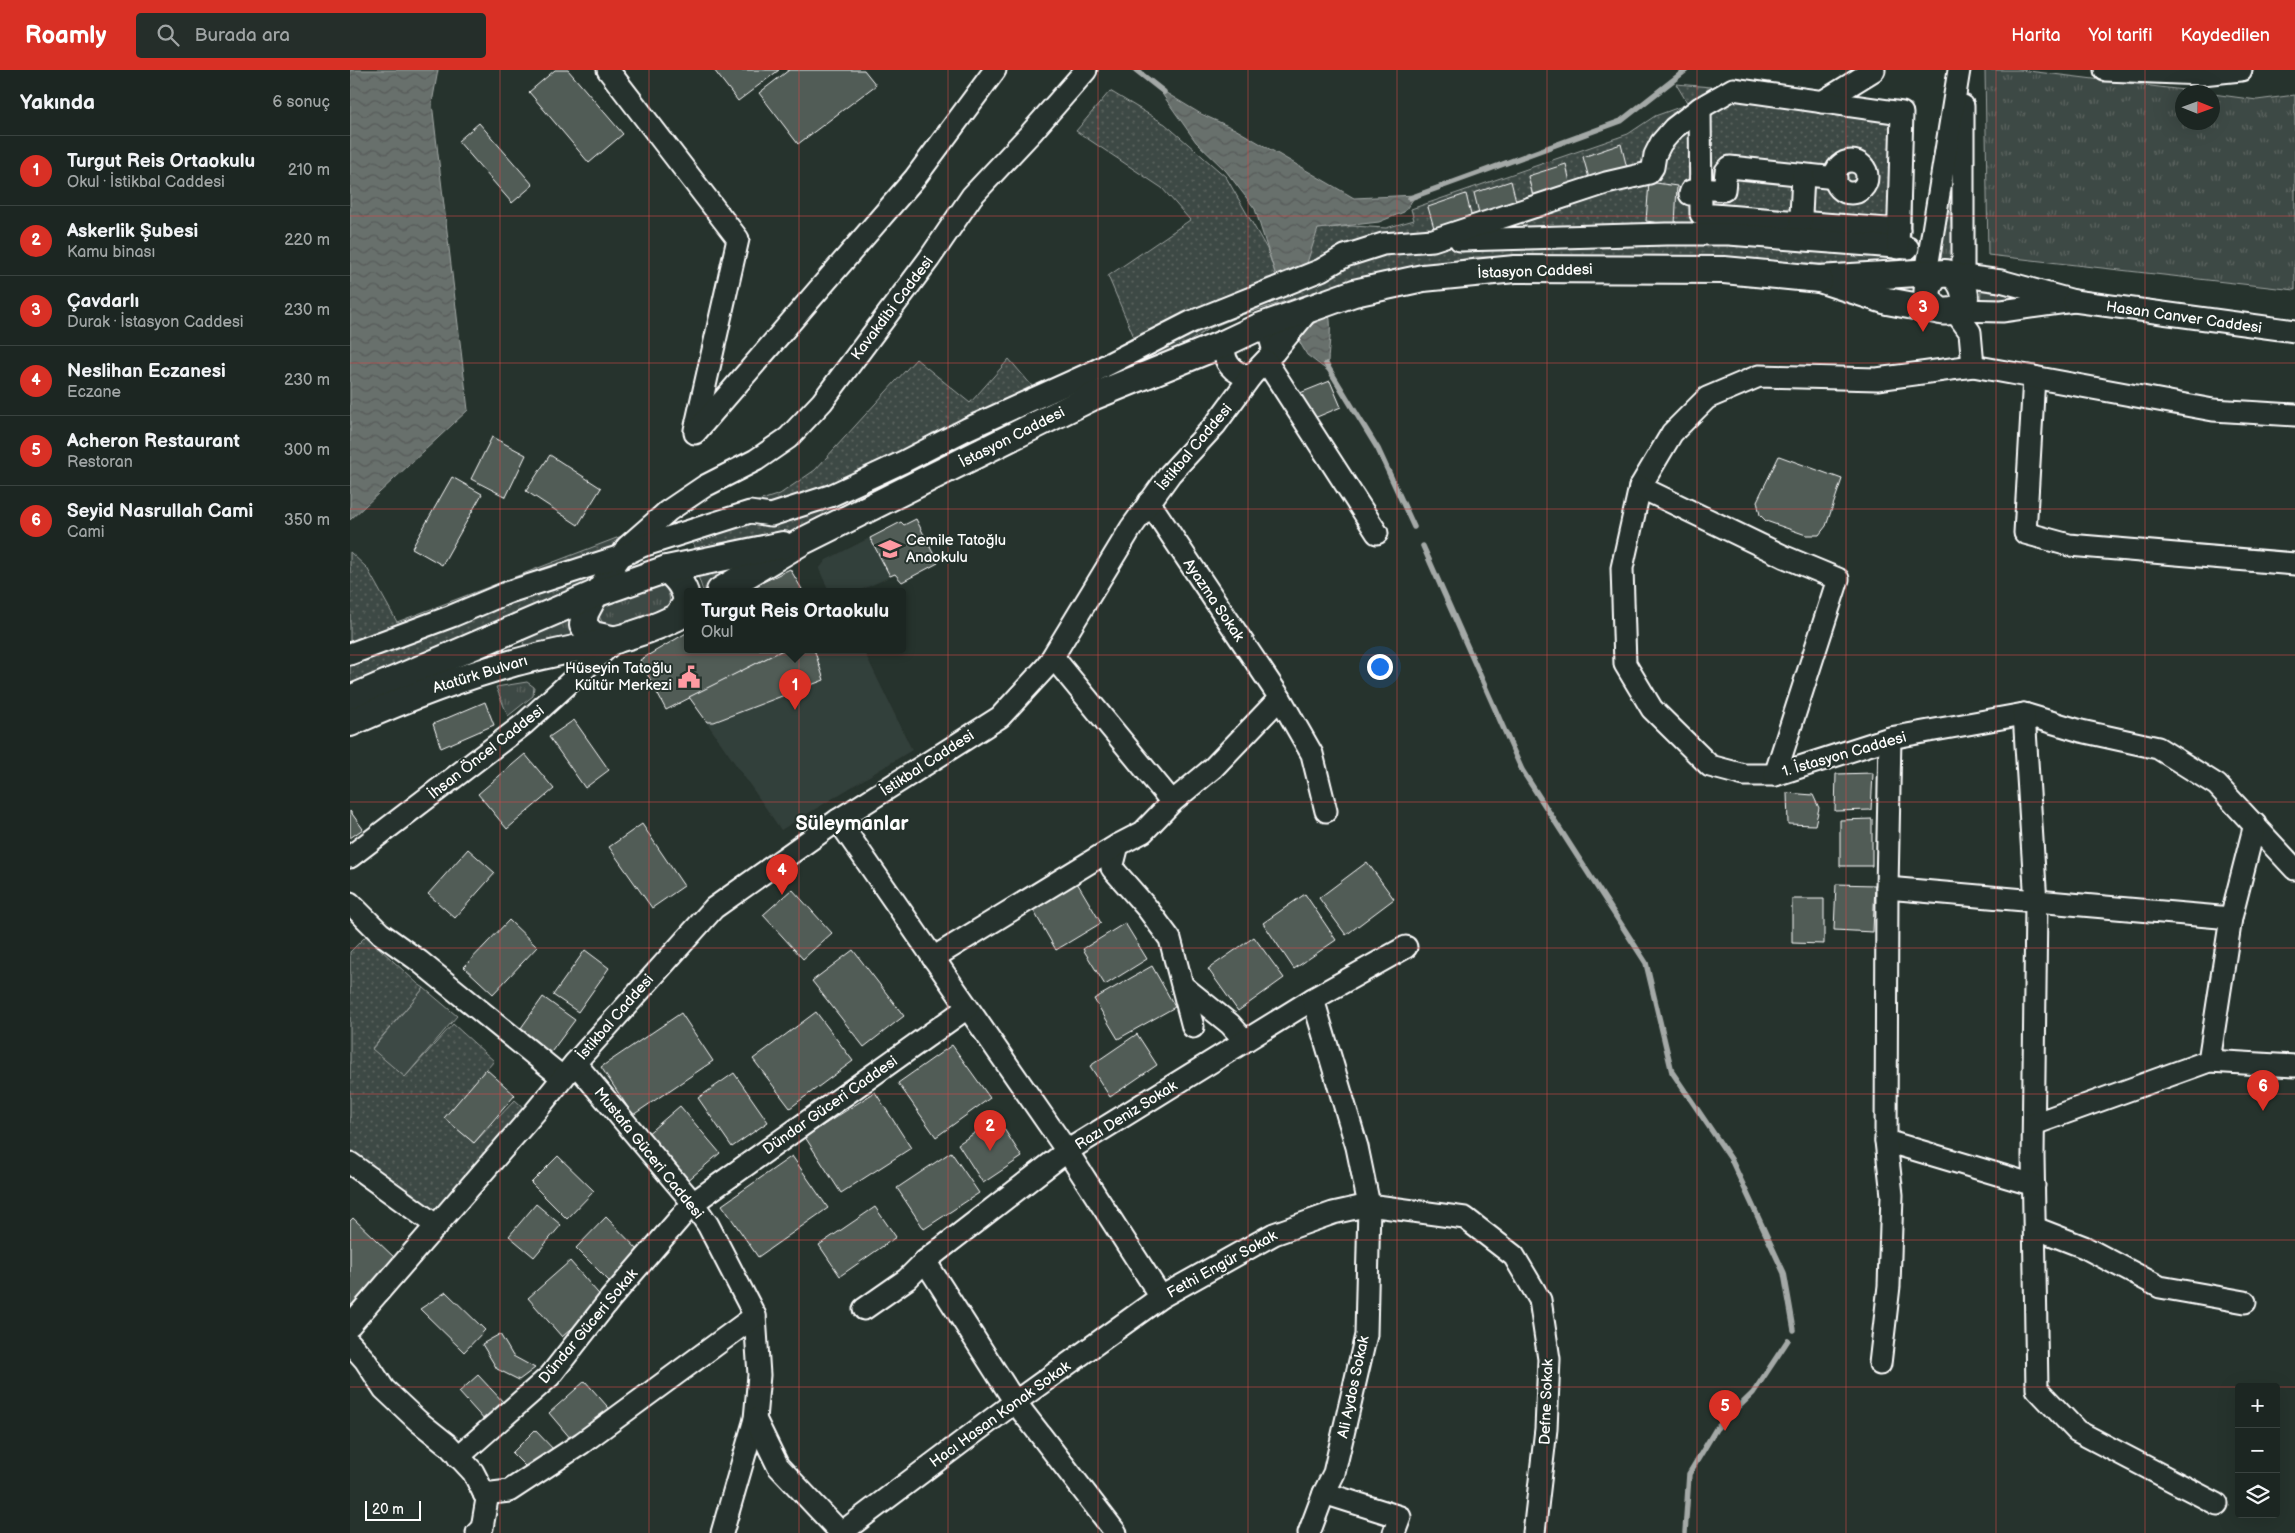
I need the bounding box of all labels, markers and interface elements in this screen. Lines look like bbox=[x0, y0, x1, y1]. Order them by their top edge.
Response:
search box bbox=[136, 13, 486, 58]
text: Roamly bbox=[25, 21, 106, 50]
icon: search bbox=[154, 21, 182, 49]
text: Burada ara bbox=[194, 24, 290, 47]
text: Harita bbox=[2011, 25, 2061, 46]
text: Yol tarifi bbox=[2089, 25, 2152, 46]
text: Kaydedilen bbox=[2180, 25, 2270, 46]
north arrow bbox=[2175, 85, 2220, 130]
text: Yakında bbox=[20, 90, 95, 115]
text: 6 sonuç bbox=[273, 93, 330, 112]
text: Turgut Reis Ortaokulu bbox=[67, 150, 255, 173]
text: 1 bbox=[33, 161, 39, 180]
text: 210 m bbox=[288, 161, 330, 180]
text: Okul · İstikbal Caddesi bbox=[67, 173, 225, 192]
text: Askerlik Şubesi bbox=[67, 220, 198, 243]
text: 2 bbox=[31, 231, 41, 250]
text: 220 m bbox=[284, 231, 330, 250]
text: Kamu binası bbox=[67, 243, 155, 262]
street label: Kavakdibi Caddesi bbox=[847, 253, 938, 364]
street label: İstasyon Caddesi bbox=[1477, 260, 1593, 283]
text: Çavdarlı bbox=[67, 290, 139, 313]
pin: 3 bbox=[1907, 291, 1939, 332]
street label: Hasan Canver Caddesi bbox=[2105, 297, 2263, 338]
text: 3 bbox=[31, 301, 41, 320]
text: 230 m bbox=[284, 301, 330, 320]
text: Durak · İstasyon Caddesi bbox=[67, 313, 244, 332]
text: Neslihan Eczanesi bbox=[67, 360, 226, 383]
text: 4 bbox=[31, 371, 41, 390]
text: 230 m bbox=[284, 371, 330, 390]
text: Eczane bbox=[67, 383, 121, 402]
street label: İstikbal Caddesi bbox=[1152, 400, 1236, 495]
street label: İstasyon Caddesi bbox=[956, 403, 1068, 472]
text: Acheron Restaurant bbox=[67, 430, 240, 453]
text: 5 bbox=[31, 441, 41, 460]
text: 300 m bbox=[284, 441, 330, 460]
text: Restoran bbox=[67, 453, 133, 472]
text: Seyid Nasrullah Cami bbox=[67, 500, 253, 523]
text: 6 bbox=[31, 511, 41, 530]
text: 350 m bbox=[284, 511, 330, 530]
text: Cami bbox=[67, 523, 104, 542]
place label: Cemile Tatoğlu Anaokulu bbox=[906, 531, 1006, 567]
school or university icon: Cemile Tatoğlu Anaokulu bbox=[877, 536, 903, 562]
street label: Ayazma Sokak bbox=[1179, 555, 1249, 646]
popup bbox=[684, 588, 906, 653]
text: Turgut Reis Ortaokulu bbox=[701, 600, 889, 623]
text: Okul bbox=[701, 623, 733, 642]
street label: Atatürk Bulvarı bbox=[430, 651, 530, 698]
your location bbox=[1367, 654, 1393, 680]
place label: Hüseyin Tatoğlu Kültür Merkezi bbox=[565, 659, 672, 695]
public building icon: Hüseyin Tatoğlu Kültür Merkezi bbox=[676, 664, 702, 690]
pin: 1 bbox=[779, 669, 811, 710]
street label: İhsan Öncel Caddesi bbox=[425, 701, 548, 804]
street label: İstikbal Caddesi bbox=[877, 726, 978, 801]
street label: 1. İstasyon Caddesi bbox=[1780, 728, 1908, 781]
district label: Süleymanlar bbox=[795, 812, 910, 836]
pin: 4 bbox=[766, 854, 798, 895]
street label: İstikbal Caddesi bbox=[573, 970, 658, 1064]
street label: Dündar Güceri Caddesi bbox=[759, 1052, 901, 1159]
pin: 6 bbox=[2247, 1070, 2279, 1111]
street label: Razı Deniz Sokak bbox=[1072, 1076, 1181, 1154]
street label: Mustafa Güceri Caddesi bbox=[590, 1084, 708, 1223]
pin: 2 bbox=[974, 1110, 1006, 1151]
street label: Fethi Engür Sokak bbox=[1164, 1226, 1281, 1303]
street label: Dündar Güceri Sokak bbox=[535, 1264, 642, 1388]
street label: Ali Aydos Sokak bbox=[1333, 1334, 1374, 1440]
street label: Hacı Hasan Konak Sokak bbox=[926, 1357, 1075, 1472]
street label: Defne Sokak bbox=[1536, 1358, 1558, 1445]
map controls bbox=[2235, 1383, 2280, 1518]
button: + bbox=[2235, 1383, 2280, 1428]
pin: 5 bbox=[1709, 1390, 1741, 1431]
button: − bbox=[2235, 1428, 2280, 1473]
button: layers bbox=[2235, 1473, 2280, 1518]
scale bar bbox=[365, 1498, 421, 1521]
text: 20 m bbox=[372, 1501, 404, 1518]

